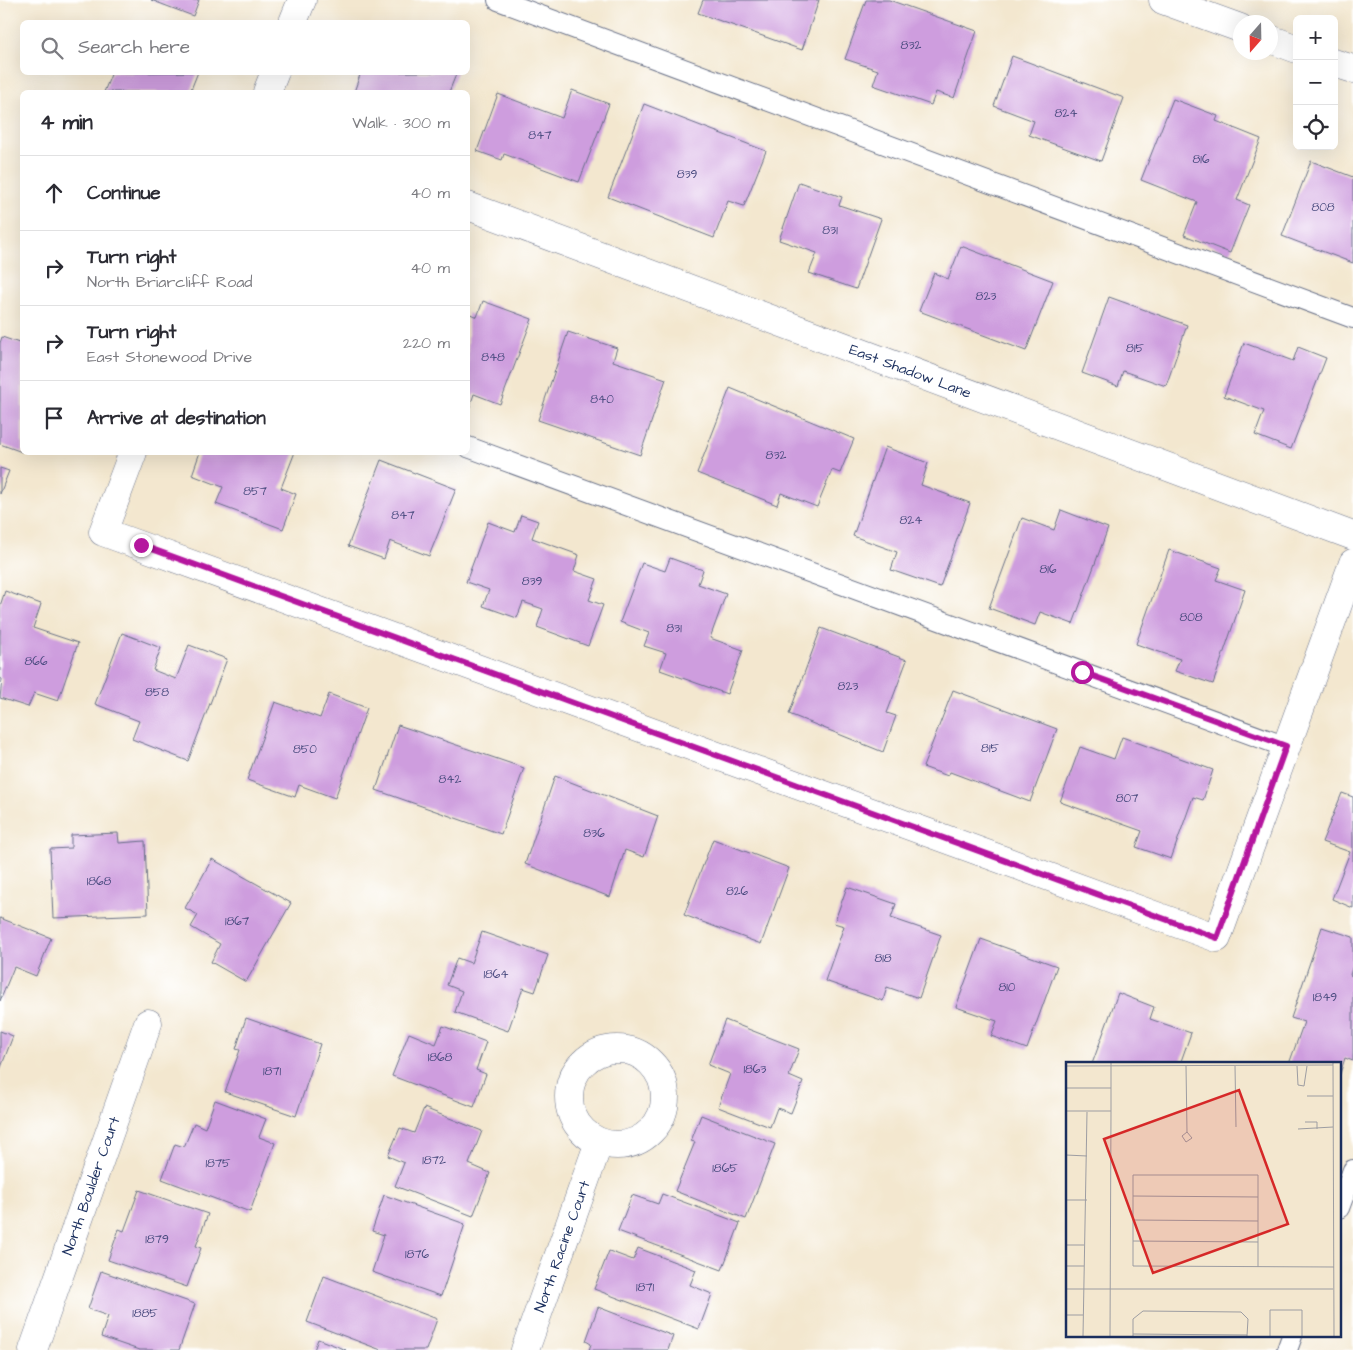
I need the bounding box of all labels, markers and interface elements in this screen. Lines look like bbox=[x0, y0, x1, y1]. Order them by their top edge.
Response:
north arrow bbox=[1233, 15, 1278, 60]
map controls bbox=[1293, 15, 1338, 150]
button: + bbox=[1293, 15, 1338, 60]
search box bbox=[20, 20, 470, 75]
icon: search bbox=[38, 34, 66, 62]
text: Search here bbox=[78, 34, 190, 61]
house number: 832 bbox=[901, 37, 922, 54]
button: − bbox=[1293, 60, 1338, 105]
house number: 824 bbox=[1055, 105, 1077, 122]
button: locate bbox=[1293, 105, 1338, 150]
text: 4 min bbox=[40, 108, 93, 137]
text: Walk · 300 m bbox=[352, 112, 450, 134]
house number: 847 bbox=[528, 127, 552, 144]
house number: 816 bbox=[1193, 151, 1210, 168]
house number: 839 bbox=[677, 166, 698, 183]
icon: ahead bbox=[40, 179, 68, 207]
text: Continue bbox=[87, 180, 161, 207]
text: 40 m bbox=[410, 182, 450, 204]
house number: 808 bbox=[1311, 199, 1335, 216]
house number: 831 bbox=[822, 222, 838, 239]
text: Turn right bbox=[87, 244, 176, 271]
icon: right bbox=[40, 254, 68, 282]
text: 40 m bbox=[410, 257, 450, 279]
text: North Briarcliff Road bbox=[87, 271, 252, 293]
house number: 823 bbox=[976, 288, 996, 305]
text: Turn right bbox=[87, 319, 176, 346]
icon: right bbox=[40, 329, 68, 357]
text: 220 m bbox=[403, 332, 450, 354]
street label: East Shadow Lane bbox=[846, 339, 974, 403]
house number: 815 bbox=[1126, 340, 1144, 357]
text: East Stonewood Drive bbox=[87, 346, 252, 368]
house number: 848 bbox=[481, 349, 505, 366]
house number: 840 bbox=[590, 391, 614, 408]
icon: arrive bbox=[40, 404, 68, 432]
text: Arrive at destination bbox=[87, 405, 266, 432]
house number: 832 bbox=[766, 447, 787, 464]
house number: 857 bbox=[243, 483, 267, 500]
house number: 847 bbox=[391, 507, 415, 524]
house number: 824 bbox=[900, 512, 922, 529]
route end bbox=[130, 534, 153, 557]
house number: 816 bbox=[1040, 561, 1057, 578]
house number: 839 bbox=[522, 573, 543, 590]
house number: 808 bbox=[1179, 609, 1203, 626]
house number: 831 bbox=[666, 620, 682, 637]
house number: 866 bbox=[25, 653, 48, 670]
route start bbox=[1071, 661, 1094, 684]
house number: 823 bbox=[838, 678, 858, 695]
house number: 858 bbox=[145, 684, 169, 701]
house number: 815 bbox=[981, 740, 999, 757]
house number: 850 bbox=[293, 741, 317, 758]
house number: 842 bbox=[439, 771, 462, 788]
house number: 807 bbox=[1116, 790, 1139, 807]
house number: 836 bbox=[583, 825, 605, 842]
house number: 1868 bbox=[87, 873, 112, 890]
house number: 826 bbox=[726, 883, 749, 900]
house number: 1867 bbox=[225, 913, 250, 930]
house number: 818 bbox=[874, 950, 892, 967]
house number: 1864 bbox=[483, 966, 509, 983]
house number: 810 bbox=[999, 979, 1016, 996]
house number: 1849 bbox=[1313, 989, 1337, 1006]
house number: 1868 bbox=[428, 1049, 453, 1066]
house number: 1863 bbox=[744, 1061, 766, 1078]
inset map bbox=[1066, 1062, 1340, 1338]
house number: 1871 bbox=[263, 1063, 282, 1080]
street label: North Boulder Court bbox=[57, 1114, 125, 1258]
house number: 1872 bbox=[422, 1152, 446, 1169]
house number: 1875 bbox=[205, 1155, 231, 1172]
house number: 1865 bbox=[712, 1160, 738, 1177]
street label: North Racine Court bbox=[529, 1178, 595, 1315]
house number: 1879 bbox=[145, 1231, 169, 1248]
house number: 1876 bbox=[405, 1246, 430, 1263]
house number: 1871 bbox=[636, 1279, 655, 1296]
house number: 1885 bbox=[132, 1305, 158, 1322]

